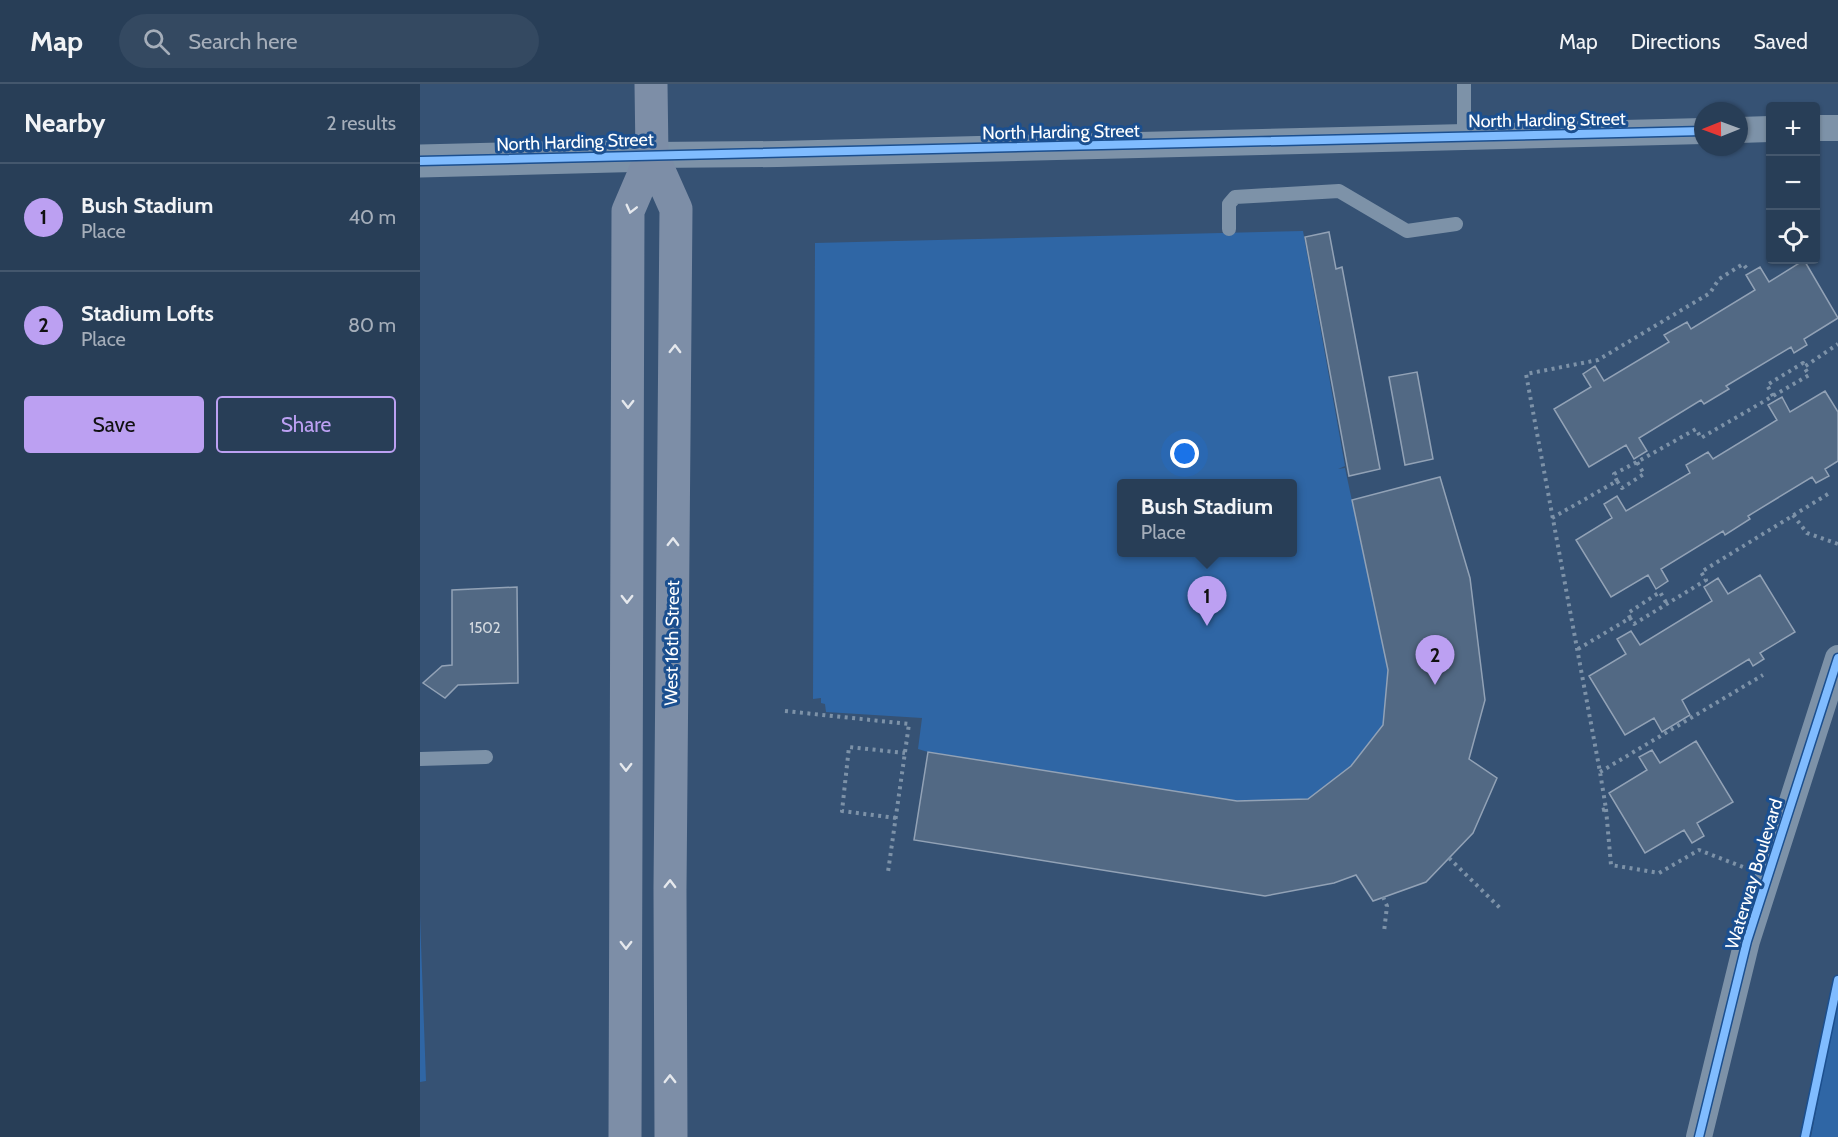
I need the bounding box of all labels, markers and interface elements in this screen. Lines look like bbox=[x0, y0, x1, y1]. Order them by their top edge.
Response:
search box bbox=[119, 14, 539, 68]
text: Map bbox=[30, 24, 83, 58]
icon: search bbox=[140, 25, 173, 58]
text: Search here bbox=[188, 28, 297, 55]
text: Map bbox=[1559, 29, 1598, 54]
text: Directions bbox=[1631, 29, 1720, 54]
text: Saved bbox=[1753, 29, 1808, 54]
north arrow bbox=[1694, 102, 1748, 156]
map controls bbox=[1766, 102, 1820, 264]
button: + bbox=[1766, 102, 1820, 156]
text: Nearby bbox=[24, 107, 105, 139]
street label: North Harding Street bbox=[1468, 108, 1626, 132]
text: 2 results bbox=[326, 111, 396, 135]
street label: North Harding Street bbox=[982, 120, 1140, 144]
street label: North Harding Street bbox=[496, 128, 654, 156]
button: − bbox=[1766, 156, 1820, 210]
text: Bush Stadium bbox=[81, 192, 213, 219]
one-way arrow bbox=[625, 204, 638, 214]
text: 1 bbox=[40, 205, 47, 229]
text: 40 m bbox=[348, 205, 396, 229]
button: locate bbox=[1766, 210, 1820, 264]
text: Place bbox=[81, 219, 126, 243]
text: Stadium Lofts bbox=[81, 300, 214, 327]
text: 2 bbox=[38, 313, 49, 337]
text: 80 m bbox=[348, 313, 396, 337]
text: Place bbox=[81, 327, 126, 351]
one-way arrow bbox=[669, 344, 681, 353]
button: Save bbox=[24, 396, 204, 453]
button: Share bbox=[216, 396, 396, 453]
one-way arrow bbox=[622, 399, 634, 408]
your location bbox=[1170, 439, 1199, 468]
popup bbox=[1117, 479, 1297, 557]
text: Bush Stadium bbox=[1141, 493, 1273, 520]
text: Place bbox=[1141, 520, 1186, 544]
one-way arrow bbox=[667, 537, 679, 546]
pin: 1 bbox=[1188, 576, 1226, 626]
street label: West 16th Street bbox=[660, 580, 684, 706]
one-way arrow bbox=[621, 594, 633, 603]
house number: 1502 bbox=[469, 619, 501, 637]
pin: 2 bbox=[1416, 636, 1454, 685]
one-way arrow bbox=[620, 763, 632, 772]
street label: Waterway Boulevard bbox=[1721, 796, 1787, 952]
one-way arrow bbox=[664, 879, 676, 888]
one-way arrow bbox=[619, 941, 632, 950]
one-way arrow bbox=[664, 1074, 676, 1083]

